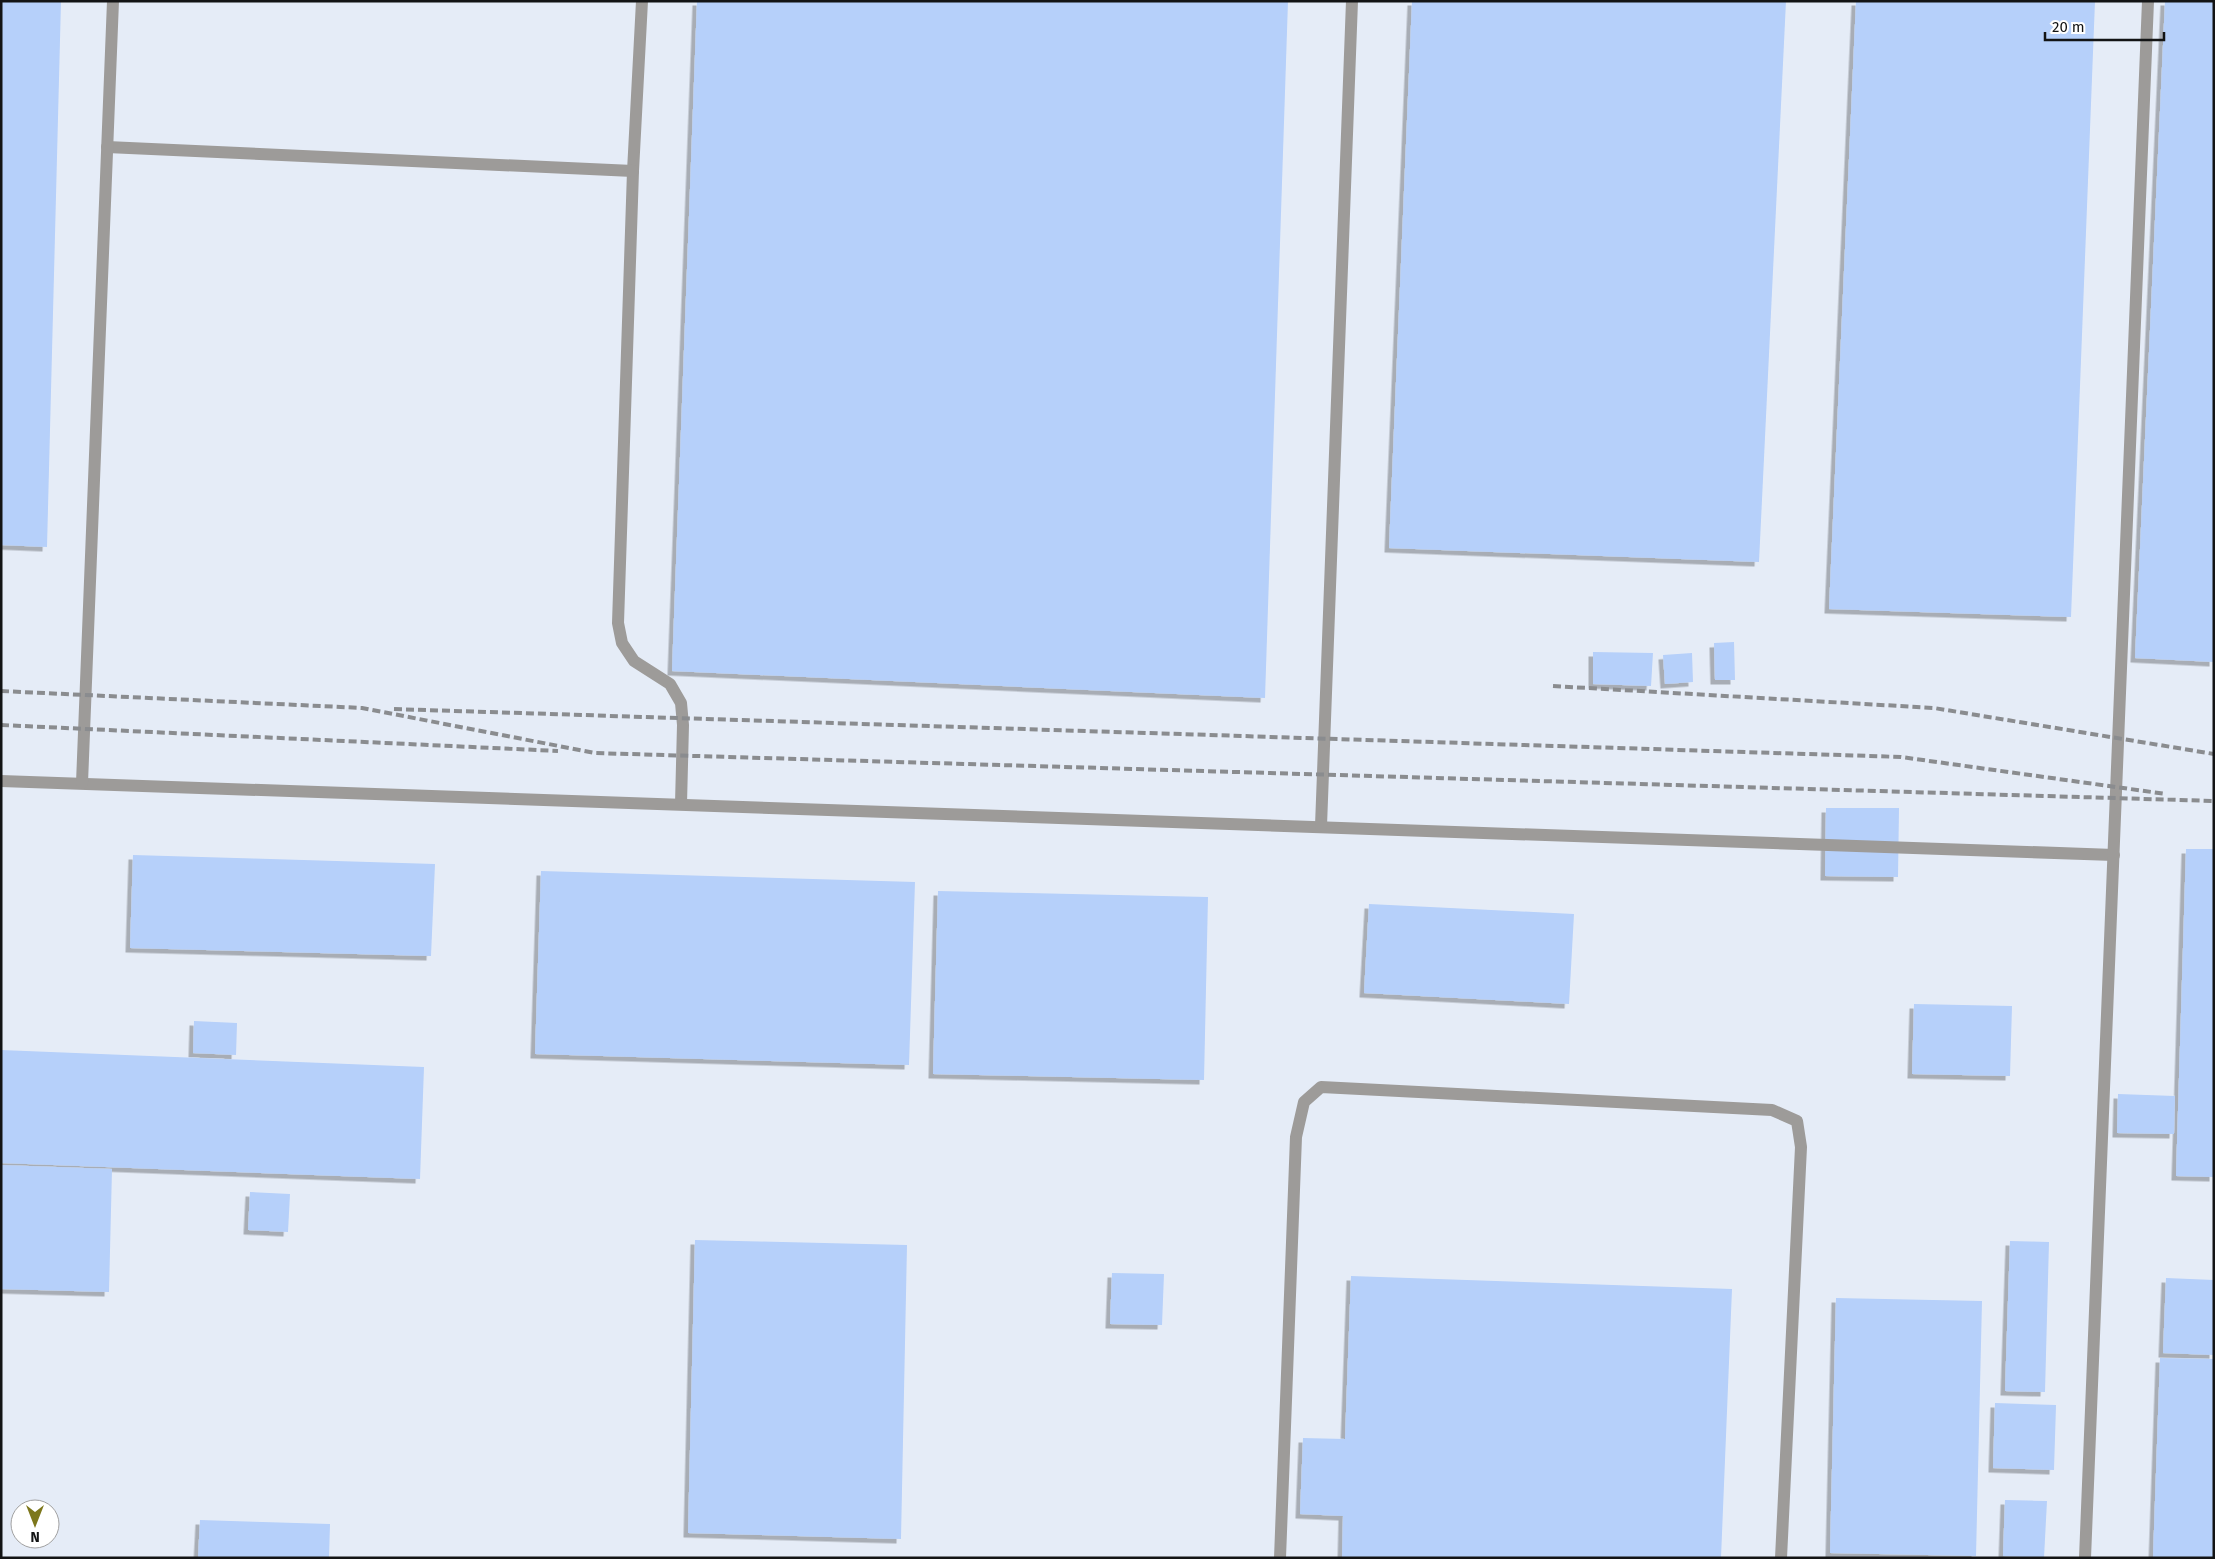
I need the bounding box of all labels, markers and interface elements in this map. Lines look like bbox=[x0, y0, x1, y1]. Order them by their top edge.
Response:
scale bar bbox=[2045, 10, 2164, 42]
text: 20 m bbox=[2052, 18, 2085, 36]
north arrow bbox=[10, 1499, 60, 1549]
text: N bbox=[30, 1528, 40, 1545]

